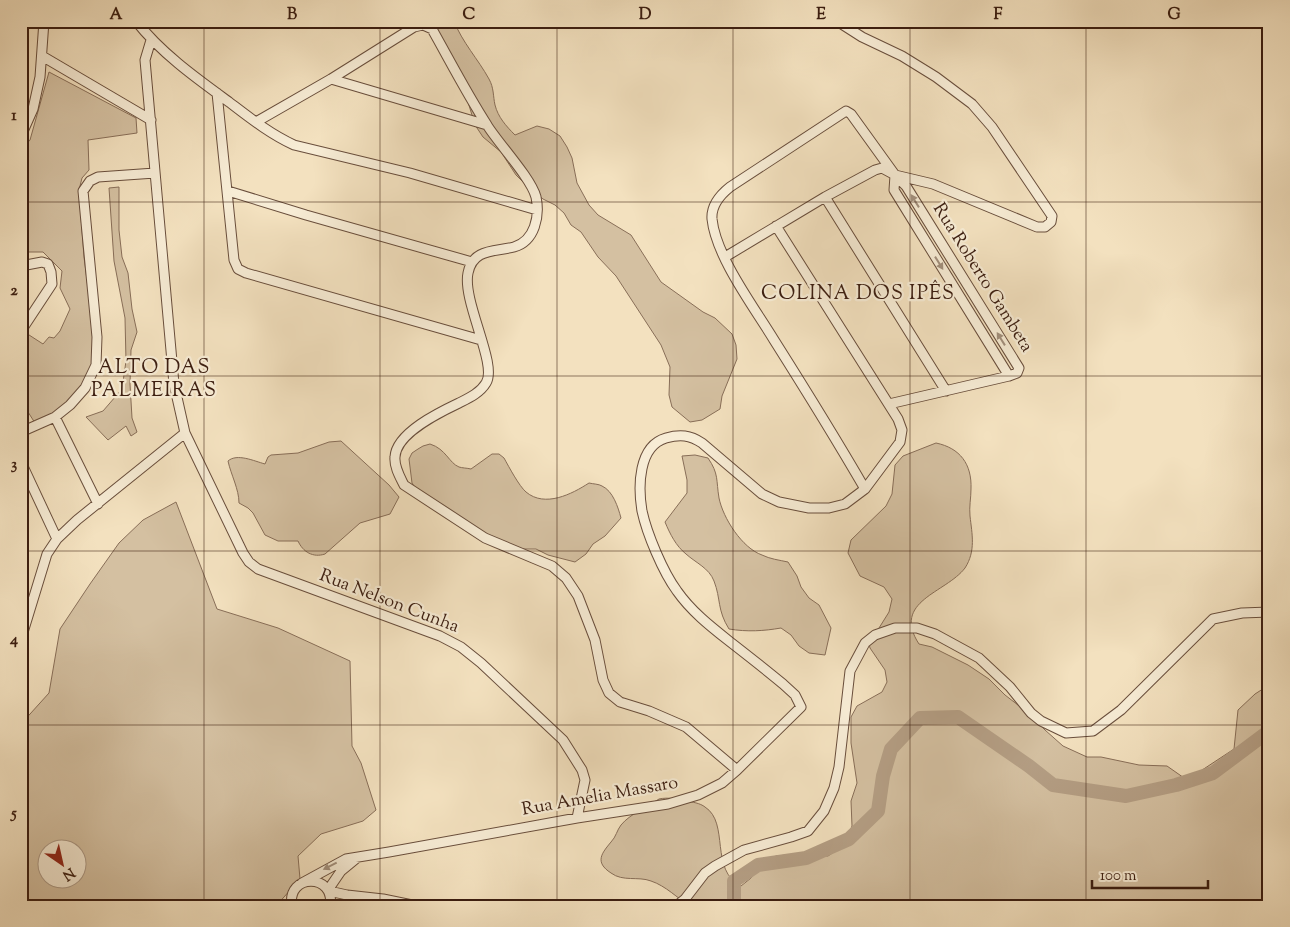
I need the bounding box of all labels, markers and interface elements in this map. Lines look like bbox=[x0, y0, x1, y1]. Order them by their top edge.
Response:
text: A bbox=[110, 4, 123, 27]
text: B bbox=[287, 4, 297, 27]
text: C bbox=[463, 4, 476, 27]
text: D bbox=[639, 4, 652, 27]
text: E bbox=[816, 4, 826, 27]
text: F bbox=[994, 4, 1003, 27]
text: G bbox=[1167, 4, 1181, 27]
text: 1 bbox=[11, 105, 17, 128]
one-way arrow bbox=[911, 194, 920, 207]
street label: Rua Roberto Gambeta bbox=[925, 198, 1039, 358]
one-way arrow bbox=[935, 257, 944, 270]
district label: COLINA DOS IPÊS bbox=[761, 279, 955, 309]
text: 2 bbox=[10, 280, 18, 303]
one-way arrow bbox=[996, 332, 1006, 346]
district label: ALTO DAS PALMEIRAS bbox=[91, 354, 217, 406]
text: 3 bbox=[11, 454, 18, 477]
street label: Rua Nelson Cunha bbox=[315, 563, 463, 641]
text: 4 bbox=[9, 629, 18, 652]
street label: Rua Amelia Massaro bbox=[520, 770, 680, 824]
text: 5 bbox=[9, 803, 17, 826]
north arrow bbox=[38, 840, 88, 890]
scale bar bbox=[1092, 857, 1209, 889]
text: N bbox=[58, 862, 78, 885]
one-way arrow bbox=[323, 862, 338, 870]
text: 100 m bbox=[1100, 866, 1137, 887]

